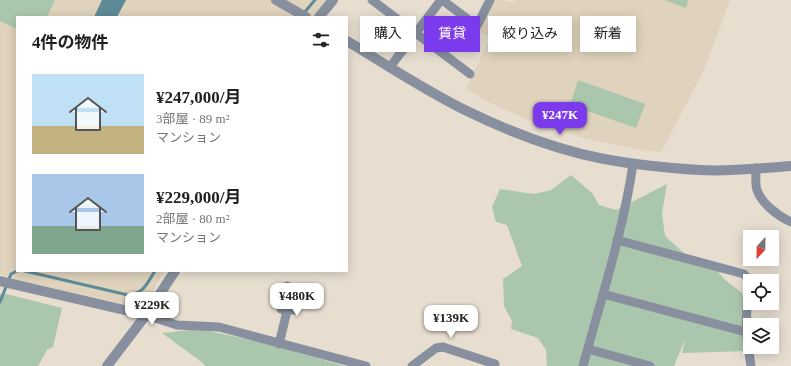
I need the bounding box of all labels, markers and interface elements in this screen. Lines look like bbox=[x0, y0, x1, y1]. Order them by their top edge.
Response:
chip: 購入 bbox=[360, 16, 416, 52]
chip: 賃貸 bbox=[424, 16, 480, 52]
chip: 絞り込み bbox=[488, 16, 572, 52]
chip: 新着 bbox=[580, 16, 636, 52]
icon: filters bbox=[310, 29, 332, 51]
text: 4件の物件 bbox=[32, 33, 109, 52]
text: ¥247,000/月 bbox=[156, 88, 241, 107]
icon: home bbox=[64, 90, 112, 138]
pin: ¥247K bbox=[532, 102, 588, 136]
text: ¥247K bbox=[542, 107, 578, 122]
text: 3部屋 · 89 m² bbox=[156, 111, 230, 126]
text: マンション bbox=[156, 130, 221, 145]
text: ¥229,000/月 bbox=[156, 188, 241, 207]
icon: home bbox=[64, 190, 112, 238]
text: 2部屋 · 80 m² bbox=[156, 211, 230, 226]
text: マンション bbox=[156, 230, 221, 245]
north arrow bbox=[743, 230, 779, 266]
map controls bbox=[743, 230, 779, 354]
button: locate bbox=[743, 274, 779, 310]
pin: ¥480K bbox=[269, 283, 325, 317]
text: ¥480K bbox=[279, 288, 315, 303]
pin: ¥229K bbox=[124, 292, 180, 326]
text: ¥229K bbox=[134, 297, 170, 312]
pin: ¥139K bbox=[423, 305, 479, 339]
text: ¥139K bbox=[433, 310, 469, 325]
button: layers bbox=[743, 318, 779, 354]

